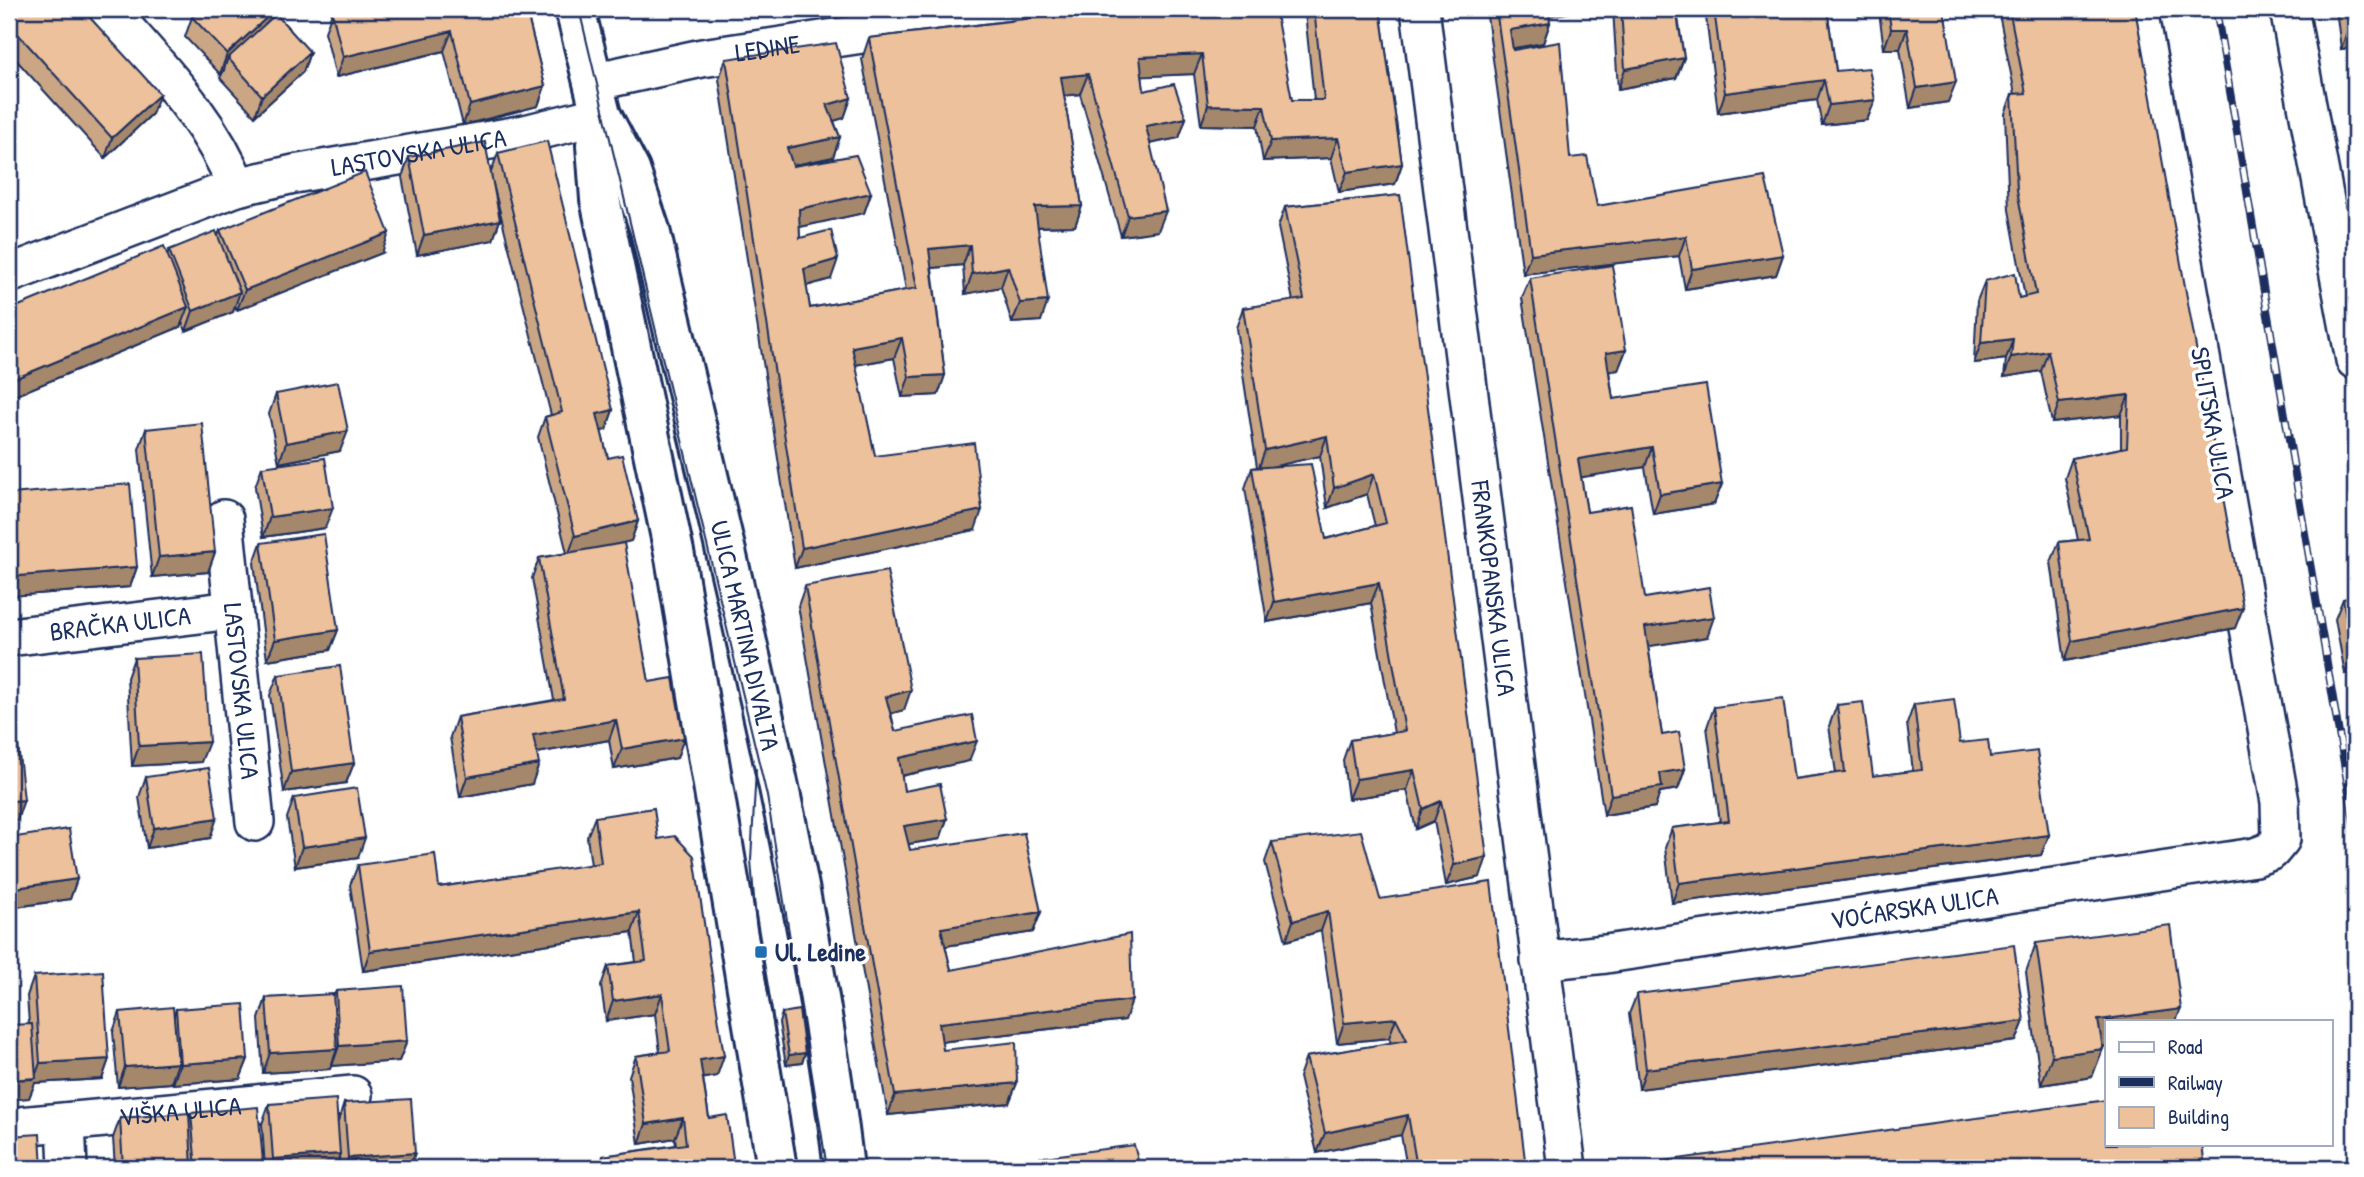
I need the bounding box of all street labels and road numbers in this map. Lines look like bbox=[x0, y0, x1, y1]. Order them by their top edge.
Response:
street label: LEDINE bbox=[733, 25, 803, 70]
street label: LASTOVSKA ULICA bbox=[328, 120, 509, 184]
street label: SPLITSKA ULICA bbox=[2183, 344, 2244, 502]
street label: FRANKOPANSKA ULICA bbox=[1463, 478, 1525, 698]
street label: ULICA MARTINA DIVALTA bbox=[702, 517, 789, 754]
street label: BRAČKA ULICA bbox=[48, 597, 193, 649]
street label: LASTOVSKA ULICA bbox=[216, 601, 269, 781]
street label: VOĆARSKA ULICA bbox=[1828, 878, 2001, 937]
street label: VIŠKA ULICA bbox=[118, 1087, 243, 1134]

